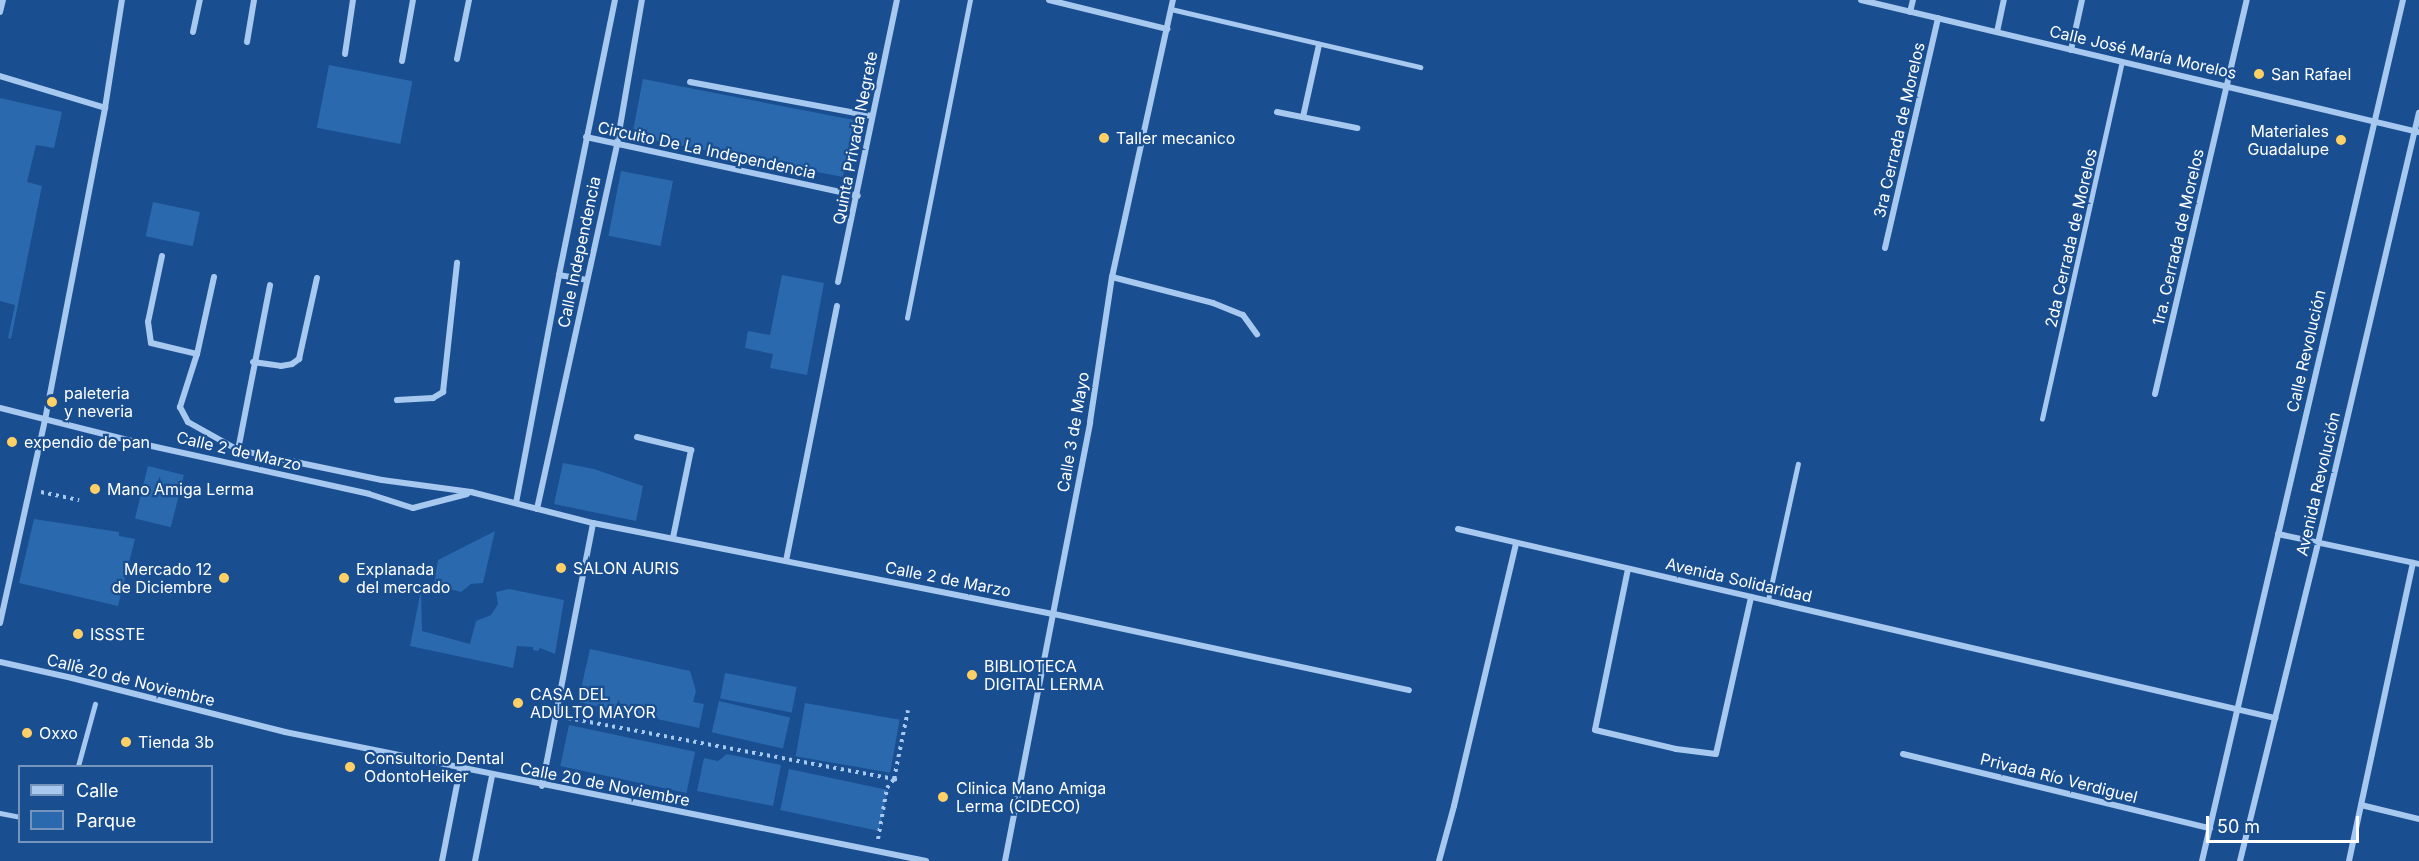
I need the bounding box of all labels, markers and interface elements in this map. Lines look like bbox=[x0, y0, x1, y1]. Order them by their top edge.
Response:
street label: Calle José María Morelos bbox=[2048, 21, 2238, 83]
street label: 3ra Cerrada de Morelos bbox=[1869, 40, 1929, 220]
street label: Quinta Privada Negrete bbox=[829, 50, 881, 226]
place label: San Rafael bbox=[2271, 64, 2351, 84]
marker: San Rafael bbox=[2252, 67, 2266, 81]
street label: Circuito De La Independencia bbox=[596, 117, 818, 183]
place label: Materiales Guadalupe bbox=[2247, 121, 2329, 159]
place label: Taller mecanico bbox=[1116, 128, 1235, 148]
marker: Taller mecanico bbox=[1097, 131, 1111, 145]
marker: Materiales Guadalupe bbox=[2334, 133, 2348, 147]
street label: 2da Cerrada de Morelos bbox=[2041, 147, 2101, 329]
street label: 1ra. Cerrada de Morelos bbox=[2148, 147, 2208, 327]
street label: Calle Independencia bbox=[554, 175, 604, 329]
street label: Calle Revolución bbox=[2283, 288, 2329, 414]
street label: Calle 3 de Mayo bbox=[1053, 370, 1093, 494]
place label: paleteria y neveria bbox=[64, 383, 133, 421]
marker: paleteria y neveria bbox=[45, 395, 59, 409]
street label: Avenida Revolución bbox=[2292, 410, 2344, 558]
street label: Calle 2 de Marzo bbox=[175, 427, 303, 475]
place label: expendio de pan bbox=[24, 432, 150, 452]
marker: expendio de pan bbox=[5, 435, 19, 449]
place label: Mano Amiga Lerma bbox=[107, 479, 254, 499]
marker: Mano Amiga Lerma bbox=[88, 482, 102, 496]
street label: Avenida Solidaridad bbox=[1664, 554, 1814, 606]
street label: Calle 2 de Marzo bbox=[883, 557, 1013, 601]
place label: SALON AURIS bbox=[573, 558, 679, 578]
place label: Mercado 12 de Diciembre bbox=[112, 559, 212, 597]
place label: Explanada del mercado bbox=[356, 559, 450, 597]
marker: SALON AURIS bbox=[554, 561, 568, 575]
marker: Mercado 12 de Diciembre bbox=[217, 571, 231, 585]
marker: Explanada del mercado bbox=[337, 571, 351, 585]
place label: ISSSTE bbox=[90, 624, 145, 644]
marker: ISSSTE bbox=[71, 627, 85, 641]
street label: Calle 20 de Noviembre bbox=[45, 650, 217, 710]
place label: BIBLIOTECA DIGITAL LERMA bbox=[984, 656, 1104, 694]
marker: BIBLIOTECA DIGITAL LERMA bbox=[965, 668, 979, 682]
place label: CASA DEL ADULTO MAYOR bbox=[530, 684, 656, 722]
marker: CASA DEL ADULTO MAYOR bbox=[511, 696, 525, 710]
place label: Oxxo bbox=[39, 723, 78, 743]
marker: Oxxo bbox=[20, 726, 34, 740]
place label: Tienda 3b bbox=[138, 732, 214, 752]
marker: Tienda 3b bbox=[119, 735, 133, 749]
place label: Consultorio Dental OdontoHeiker bbox=[364, 748, 504, 786]
street label: Privada Río Verdiguel bbox=[1978, 749, 2140, 807]
marker: Consultorio Dental OdontoHeiker bbox=[341, 758, 359, 776]
street label: Calle 20 de Noviembre bbox=[518, 758, 692, 810]
legend bbox=[18, 765, 213, 843]
place label: Clinica Mano Amiga Lerma (CIDECO) bbox=[956, 778, 1106, 816]
text: Calle bbox=[76, 780, 118, 801]
marker: Clinica Mano Amiga Lerma (CIDECO) bbox=[934, 788, 952, 806]
scale bar bbox=[2209, 804, 2362, 842]
text: Parque bbox=[76, 810, 136, 831]
text: 50 m bbox=[2217, 816, 2260, 837]

